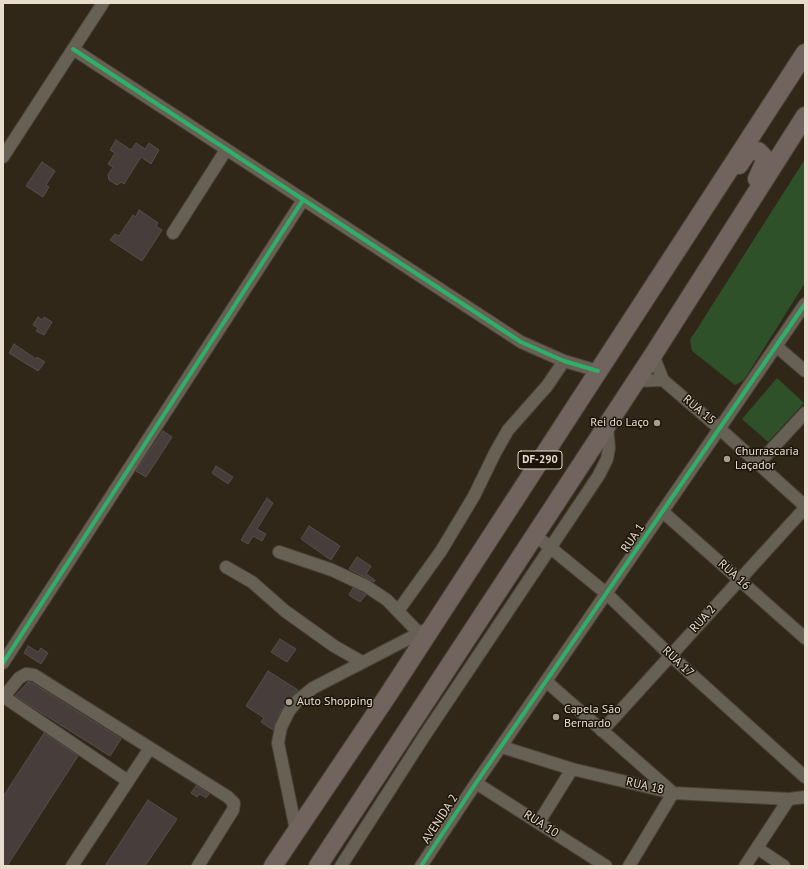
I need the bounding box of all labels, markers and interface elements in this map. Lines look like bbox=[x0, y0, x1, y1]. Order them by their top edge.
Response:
street label: RUA 15 bbox=[680, 392, 718, 428]
place label: Rei do Laço bbox=[590, 416, 649, 430]
marker: Rei do Laço bbox=[652, 418, 662, 428]
place label: Churrascaria Laçador bbox=[735, 445, 799, 473]
road number: DF-290 bbox=[518, 451, 562, 469]
marker: Churrascaria Laçador bbox=[722, 454, 732, 464]
street label: RUA 1 bbox=[618, 521, 648, 555]
street label: RUA 16 bbox=[715, 557, 753, 593]
street label: RUA 2 bbox=[687, 602, 719, 636]
street label: RUA 17 bbox=[659, 644, 697, 680]
place label: Auto Shopping bbox=[297, 695, 373, 709]
marker: Auto Shopping bbox=[284, 697, 294, 707]
place label: Capela São Bernardo bbox=[564, 703, 621, 731]
marker: Capela São Bernardo bbox=[551, 712, 561, 722]
street label: RUA 18 bbox=[625, 775, 665, 797]
street label: AVENIDA 2 bbox=[419, 792, 461, 846]
street label: RUA 10 bbox=[521, 808, 561, 840]

